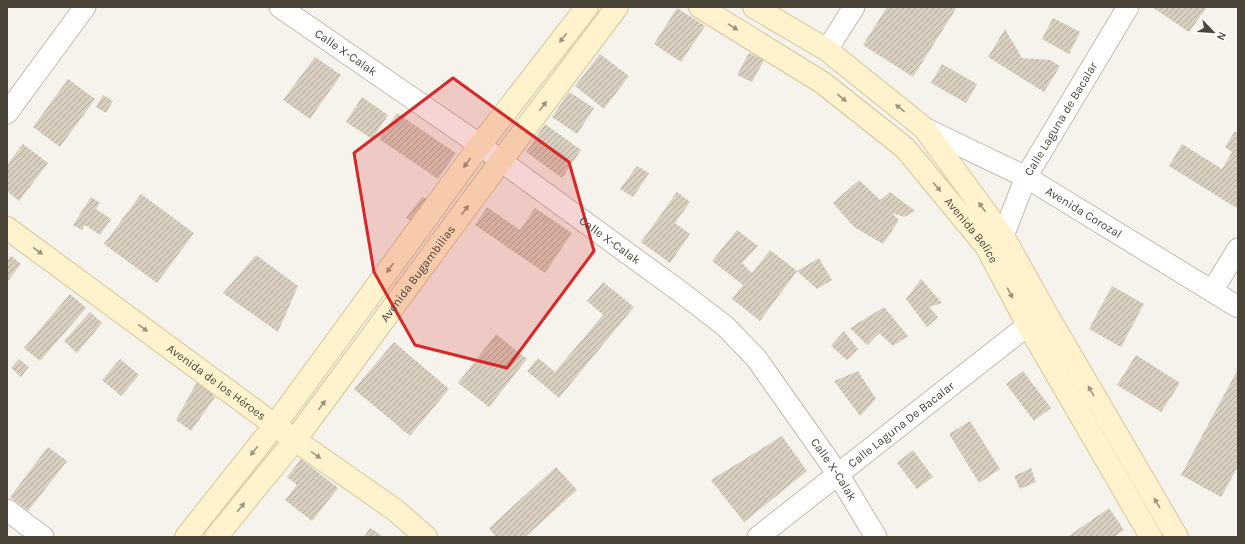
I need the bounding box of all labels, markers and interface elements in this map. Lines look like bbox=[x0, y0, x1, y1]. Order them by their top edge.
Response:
north arrow bbox=[1193, 12, 1233, 52]
one-way arrow bbox=[727, 24, 739, 31]
street label: Calle X-Calak bbox=[312, 26, 380, 79]
text: N bbox=[1214, 30, 1229, 42]
one-way arrow bbox=[559, 32, 567, 43]
street label: Calle Laguna de Bacalar bbox=[1021, 59, 1101, 178]
one-way arrow bbox=[837, 94, 848, 102]
one-way arrow bbox=[539, 101, 547, 111]
one-way arrow bbox=[894, 104, 905, 113]
one-way arrow bbox=[463, 158, 471, 169]
one-way arrow bbox=[932, 181, 941, 192]
street label: Avenida Corozal bbox=[1043, 184, 1124, 241]
street label: Avenida Belice bbox=[942, 195, 1001, 265]
one-way arrow bbox=[978, 202, 986, 213]
one-way arrow bbox=[461, 205, 469, 216]
street label: Calle X-Calak bbox=[576, 213, 643, 267]
street label: Avenida Bugambilias bbox=[378, 223, 458, 324]
one-way arrow bbox=[33, 247, 44, 255]
one-way arrow bbox=[386, 263, 394, 273]
one-way arrow bbox=[1007, 287, 1014, 299]
one-way arrow bbox=[138, 324, 149, 332]
street label: Avenida de los Héroes bbox=[164, 341, 269, 423]
street label: Calle Laguna De Bacalar bbox=[845, 378, 957, 471]
one-way arrow bbox=[1088, 385, 1095, 397]
one-way arrow bbox=[317, 400, 325, 410]
street label: Calle X-Calak bbox=[808, 435, 860, 503]
one-way arrow bbox=[250, 446, 258, 457]
one-way arrow bbox=[311, 451, 321, 459]
one-way arrow bbox=[1154, 497, 1161, 509]
one-way arrow bbox=[236, 501, 245, 512]

